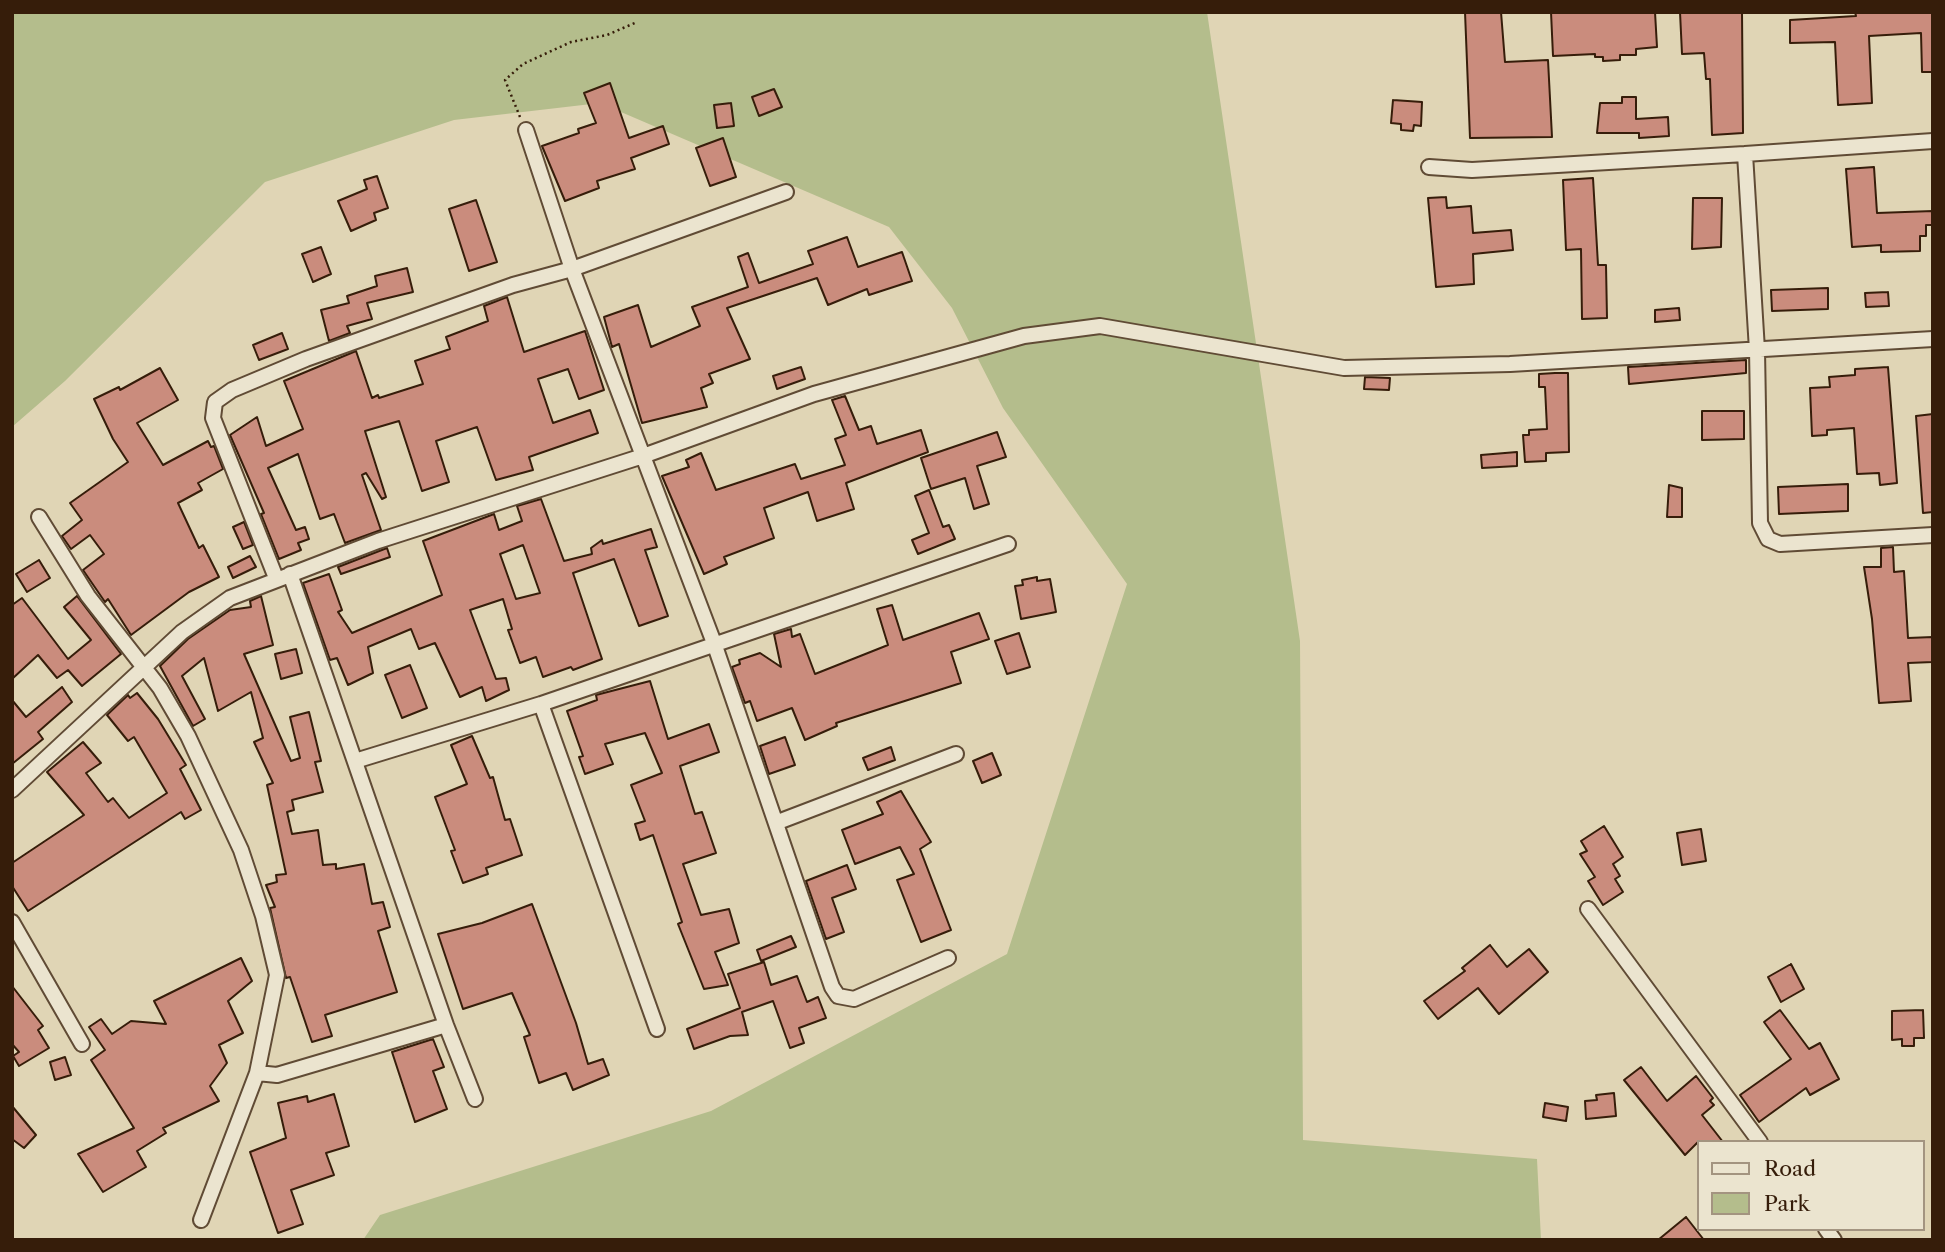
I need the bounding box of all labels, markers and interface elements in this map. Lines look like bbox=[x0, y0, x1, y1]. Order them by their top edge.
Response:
legend bbox=[1696, 1140, 1924, 1231]
text: Road bbox=[1764, 1156, 1816, 1181]
text: Park bbox=[1764, 1191, 1810, 1216]

